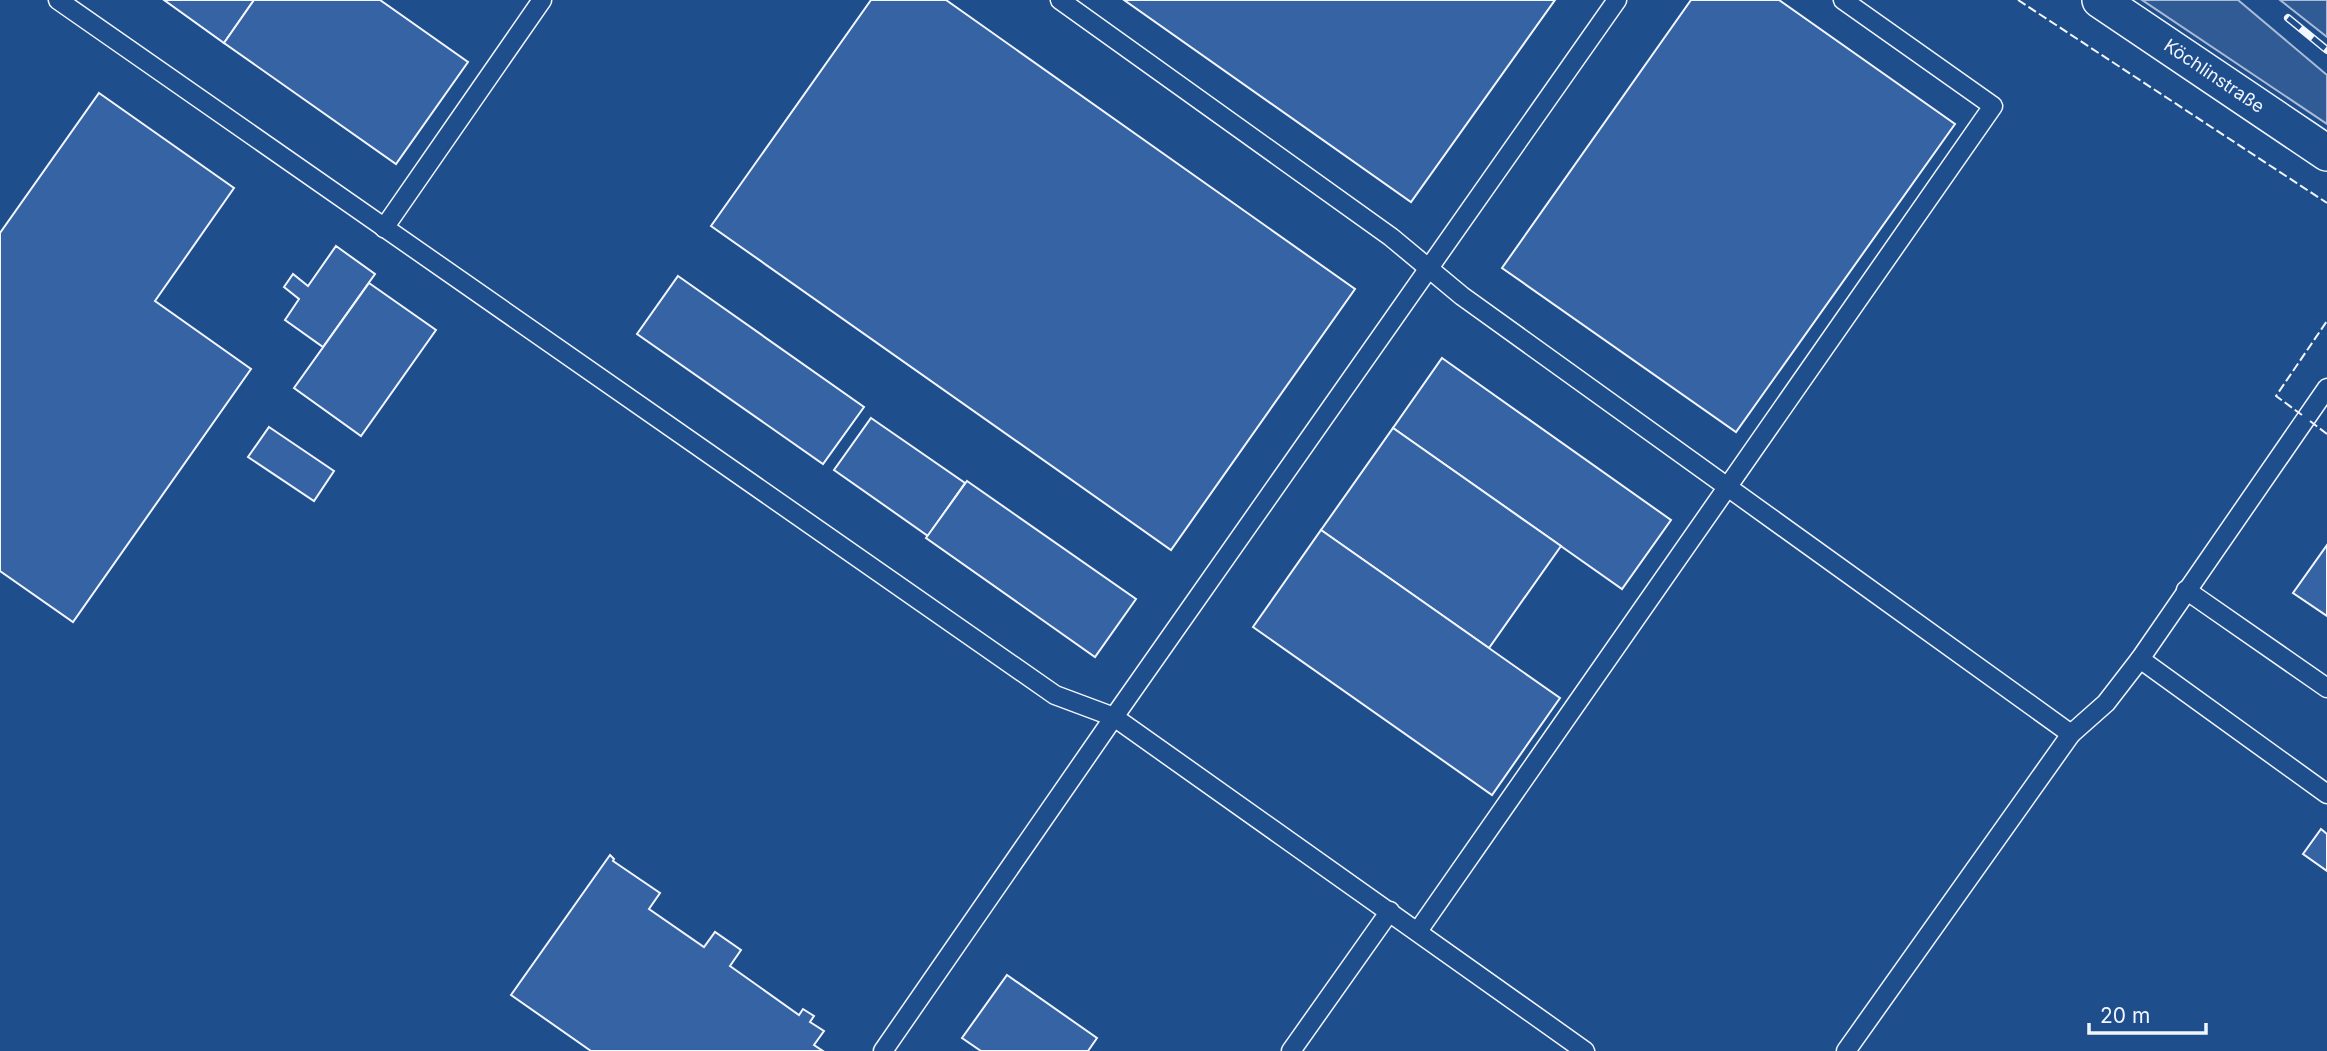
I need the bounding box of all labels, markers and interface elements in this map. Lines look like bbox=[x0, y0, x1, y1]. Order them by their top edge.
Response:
street label: Köchlinstraße bbox=[2160, 34, 2268, 117]
scale bar bbox=[2089, 992, 2206, 1036]
text: 20 m bbox=[2100, 1003, 2150, 1028]

